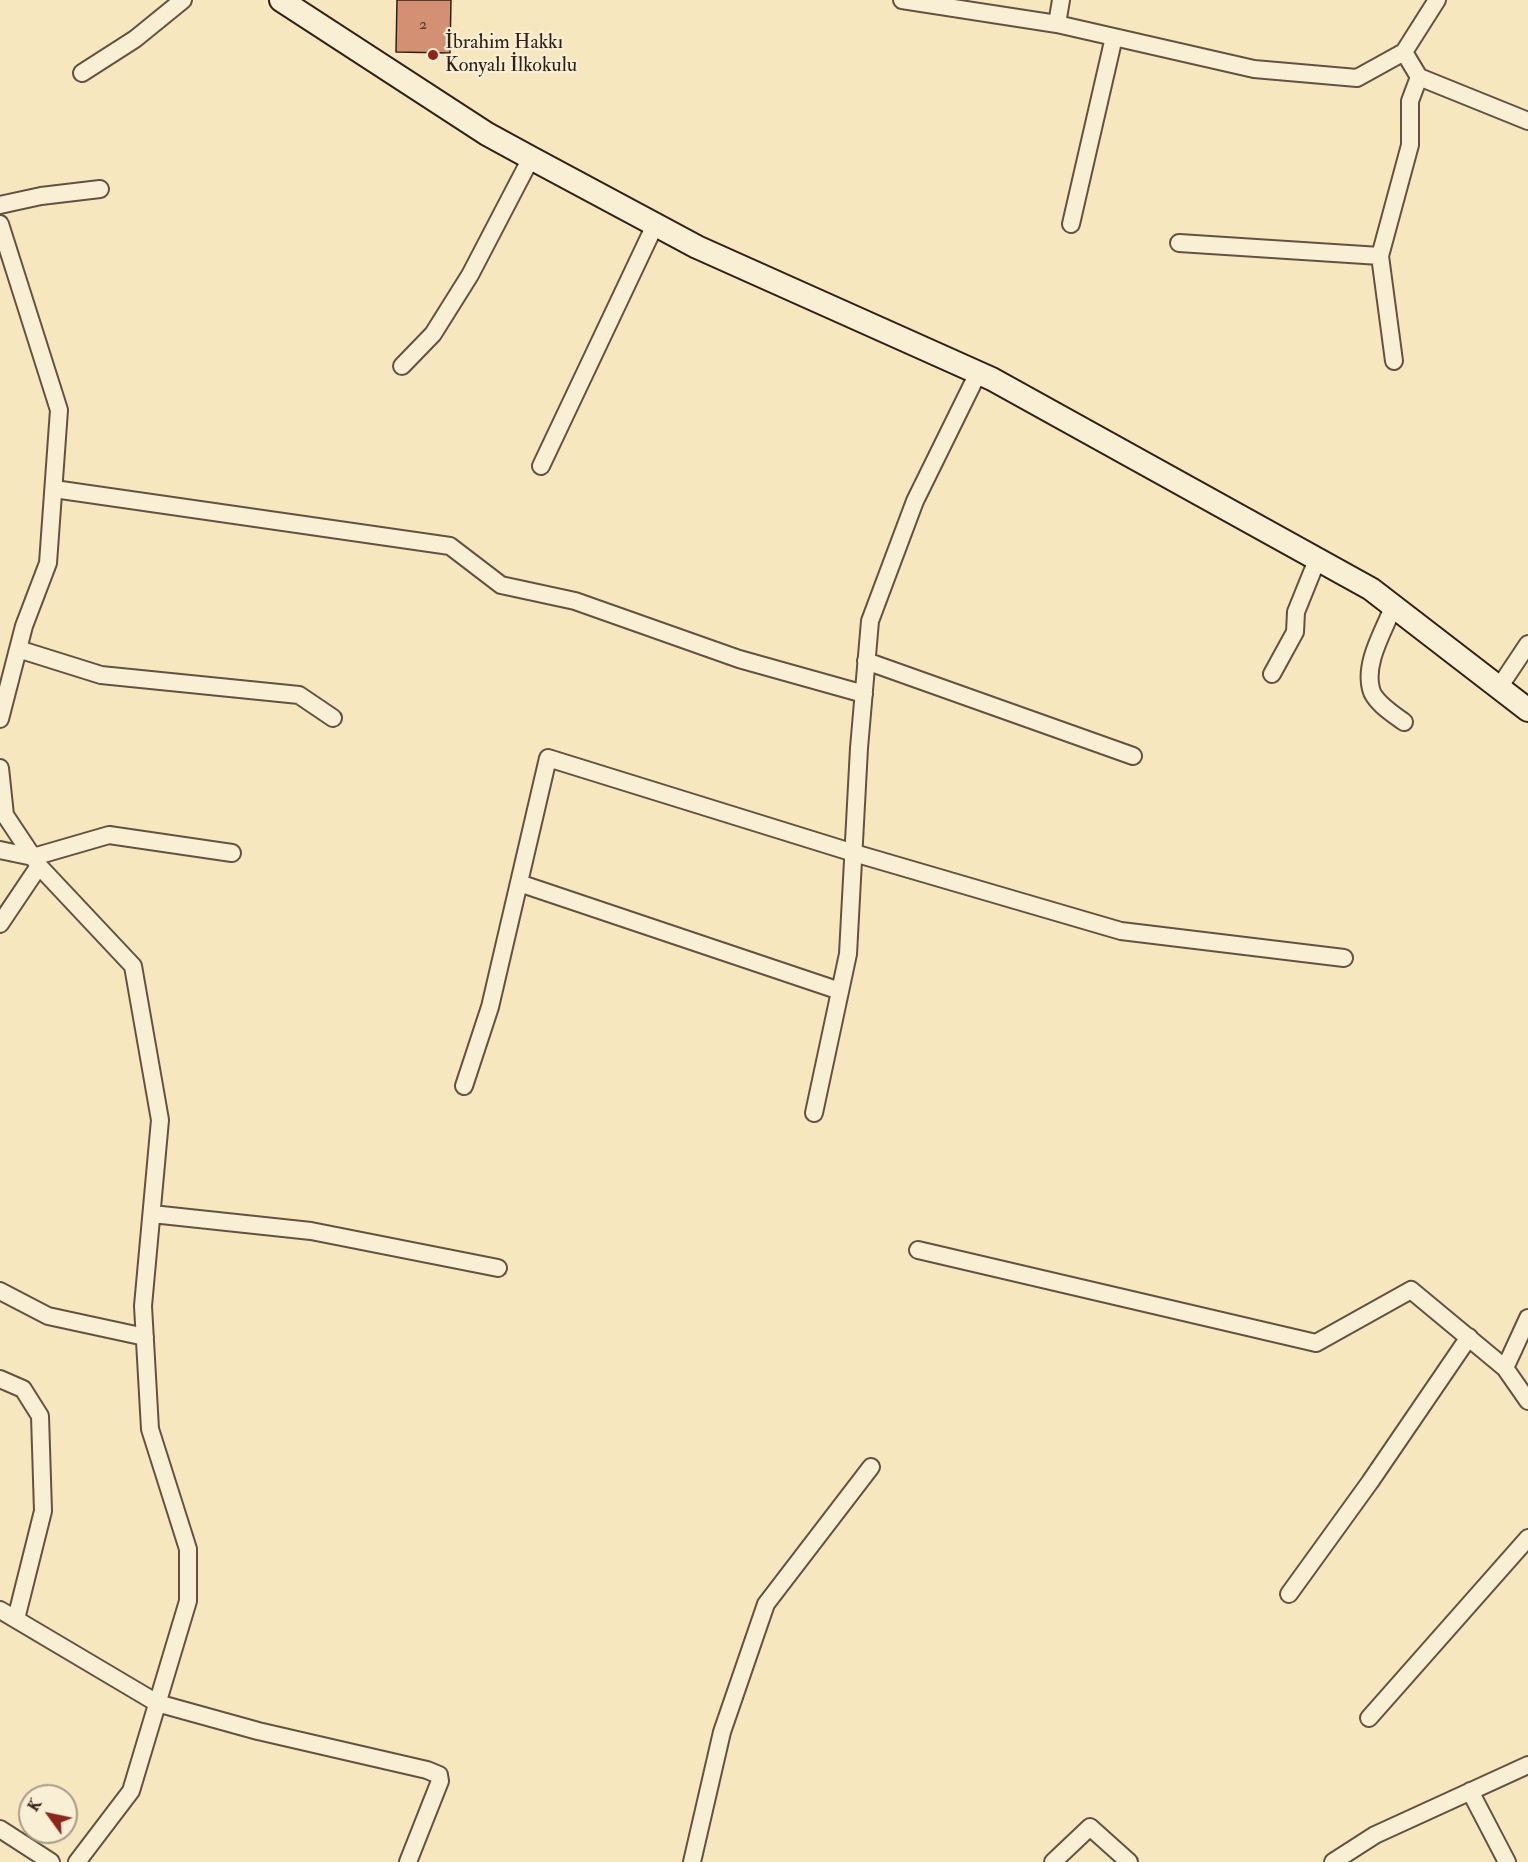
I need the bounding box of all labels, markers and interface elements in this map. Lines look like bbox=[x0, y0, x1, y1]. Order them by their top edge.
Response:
house number: 2 bbox=[419, 16, 427, 36]
place label: İbrahim Hakkı Konyalı İlkokulu bbox=[445, 32, 577, 79]
marker: İbrahim Hakkı Konyalı İlkokulu bbox=[426, 48, 440, 62]
north arrow bbox=[18, 1784, 78, 1844]
text: K bbox=[23, 1795, 46, 1815]

